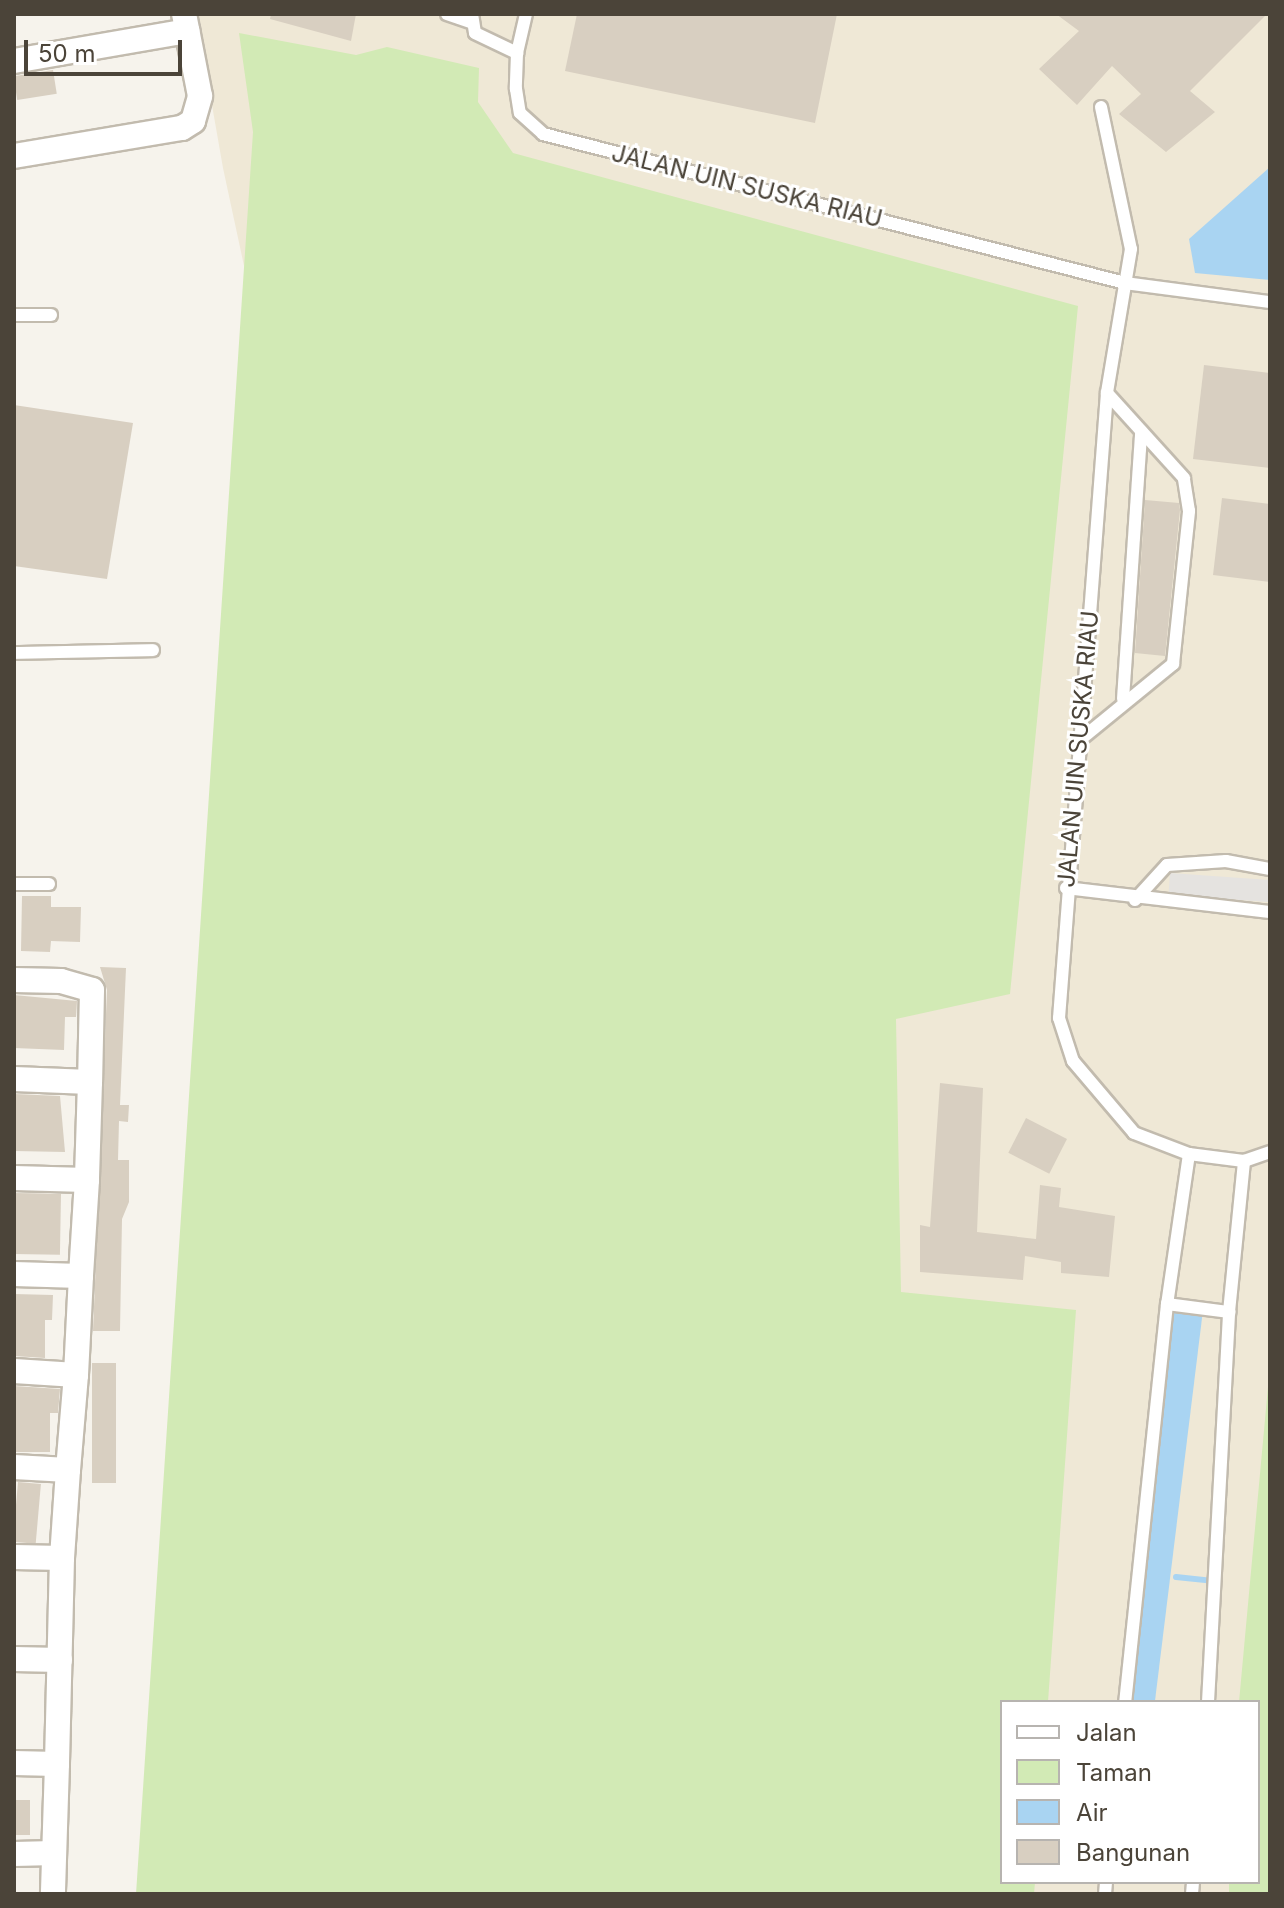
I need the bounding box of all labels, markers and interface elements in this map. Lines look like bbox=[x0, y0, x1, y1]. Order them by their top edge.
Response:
scale bar bbox=[28, 24, 186, 74]
text: 50 m bbox=[38, 39, 96, 68]
street label: JALAN UIN SUSKA RIAU bbox=[609, 138, 885, 234]
street label: JALAN UIN SUSKA RIAU bbox=[1052, 609, 1104, 889]
legend bbox=[1000, 1700, 1260, 1884]
text: Jalan bbox=[1076, 1718, 1137, 1747]
text: Taman bbox=[1076, 1758, 1152, 1787]
text: Air bbox=[1076, 1798, 1108, 1827]
text: Bangunan bbox=[1076, 1838, 1190, 1867]

